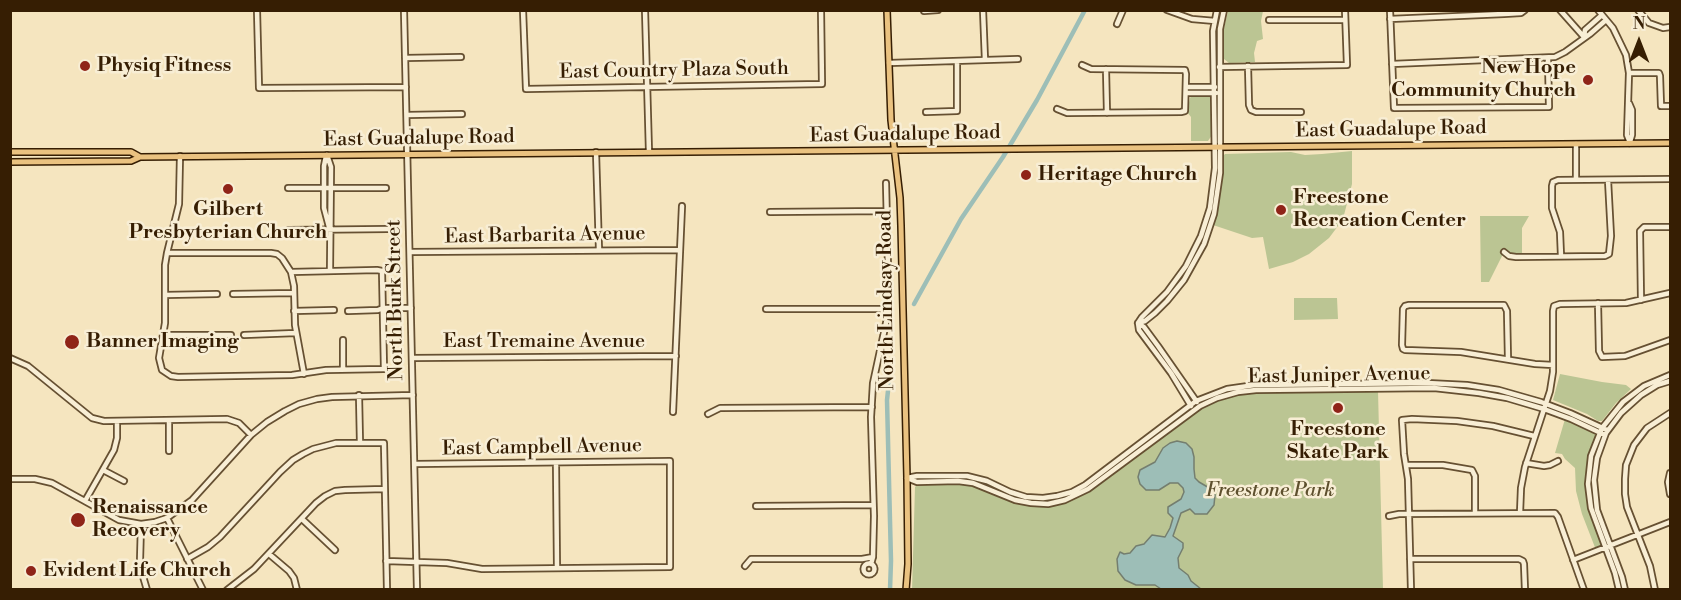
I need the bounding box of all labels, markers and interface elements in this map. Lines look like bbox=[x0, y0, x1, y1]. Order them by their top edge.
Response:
north arrow bbox=[1609, 12, 1669, 72]
text: N bbox=[1633, 14, 1645, 34]
place label: Physiq Fitness bbox=[97, 54, 231, 78]
place label: New Hope Community Church bbox=[1391, 56, 1576, 103]
street label: East Country Plaza South bbox=[559, 57, 789, 85]
marker: Physiq Fitness bbox=[78, 59, 92, 73]
marker: New Hope Community Church bbox=[1581, 73, 1595, 87]
street label: East Guadalupe Road bbox=[1295, 116, 1487, 144]
street label: East Guadalupe Road bbox=[809, 121, 1001, 149]
street label: East Guadalupe Road bbox=[323, 125, 515, 153]
place label: Heritage Church bbox=[1038, 163, 1197, 187]
marker: Heritage Church bbox=[1019, 168, 1033, 182]
marker: Gilbert Presbyterian Church bbox=[221, 182, 235, 196]
place label: Freestone Recreation Center bbox=[1293, 186, 1466, 233]
place label: Gilbert Presbyterian Church bbox=[129, 198, 327, 245]
marker: Freestone Recreation Center bbox=[1274, 203, 1288, 217]
street label: North Lindsay Road bbox=[873, 210, 901, 390]
street label: North Burk Street bbox=[383, 219, 409, 381]
street label: East Barbarita Avenue bbox=[444, 222, 646, 250]
place label: Banner Imaging bbox=[86, 330, 238, 354]
street label: East Tremaine Avenue bbox=[443, 330, 645, 354]
marker: Banner Imaging bbox=[63, 333, 81, 351]
street label: East Juniper Avenue bbox=[1247, 362, 1431, 390]
marker: Freestone Skate Park bbox=[1331, 401, 1345, 415]
place label: Freestone Skate Park bbox=[1287, 418, 1389, 465]
street label: East Campbell Avenue bbox=[442, 434, 642, 462]
park label: Freestone Park bbox=[1206, 479, 1334, 503]
place label: Renaissance Recovery bbox=[92, 496, 208, 543]
marker: Renaissance Recovery bbox=[69, 511, 87, 529]
place label: Evident Life Church bbox=[43, 559, 231, 583]
marker: Evident Life Church bbox=[24, 564, 38, 578]

